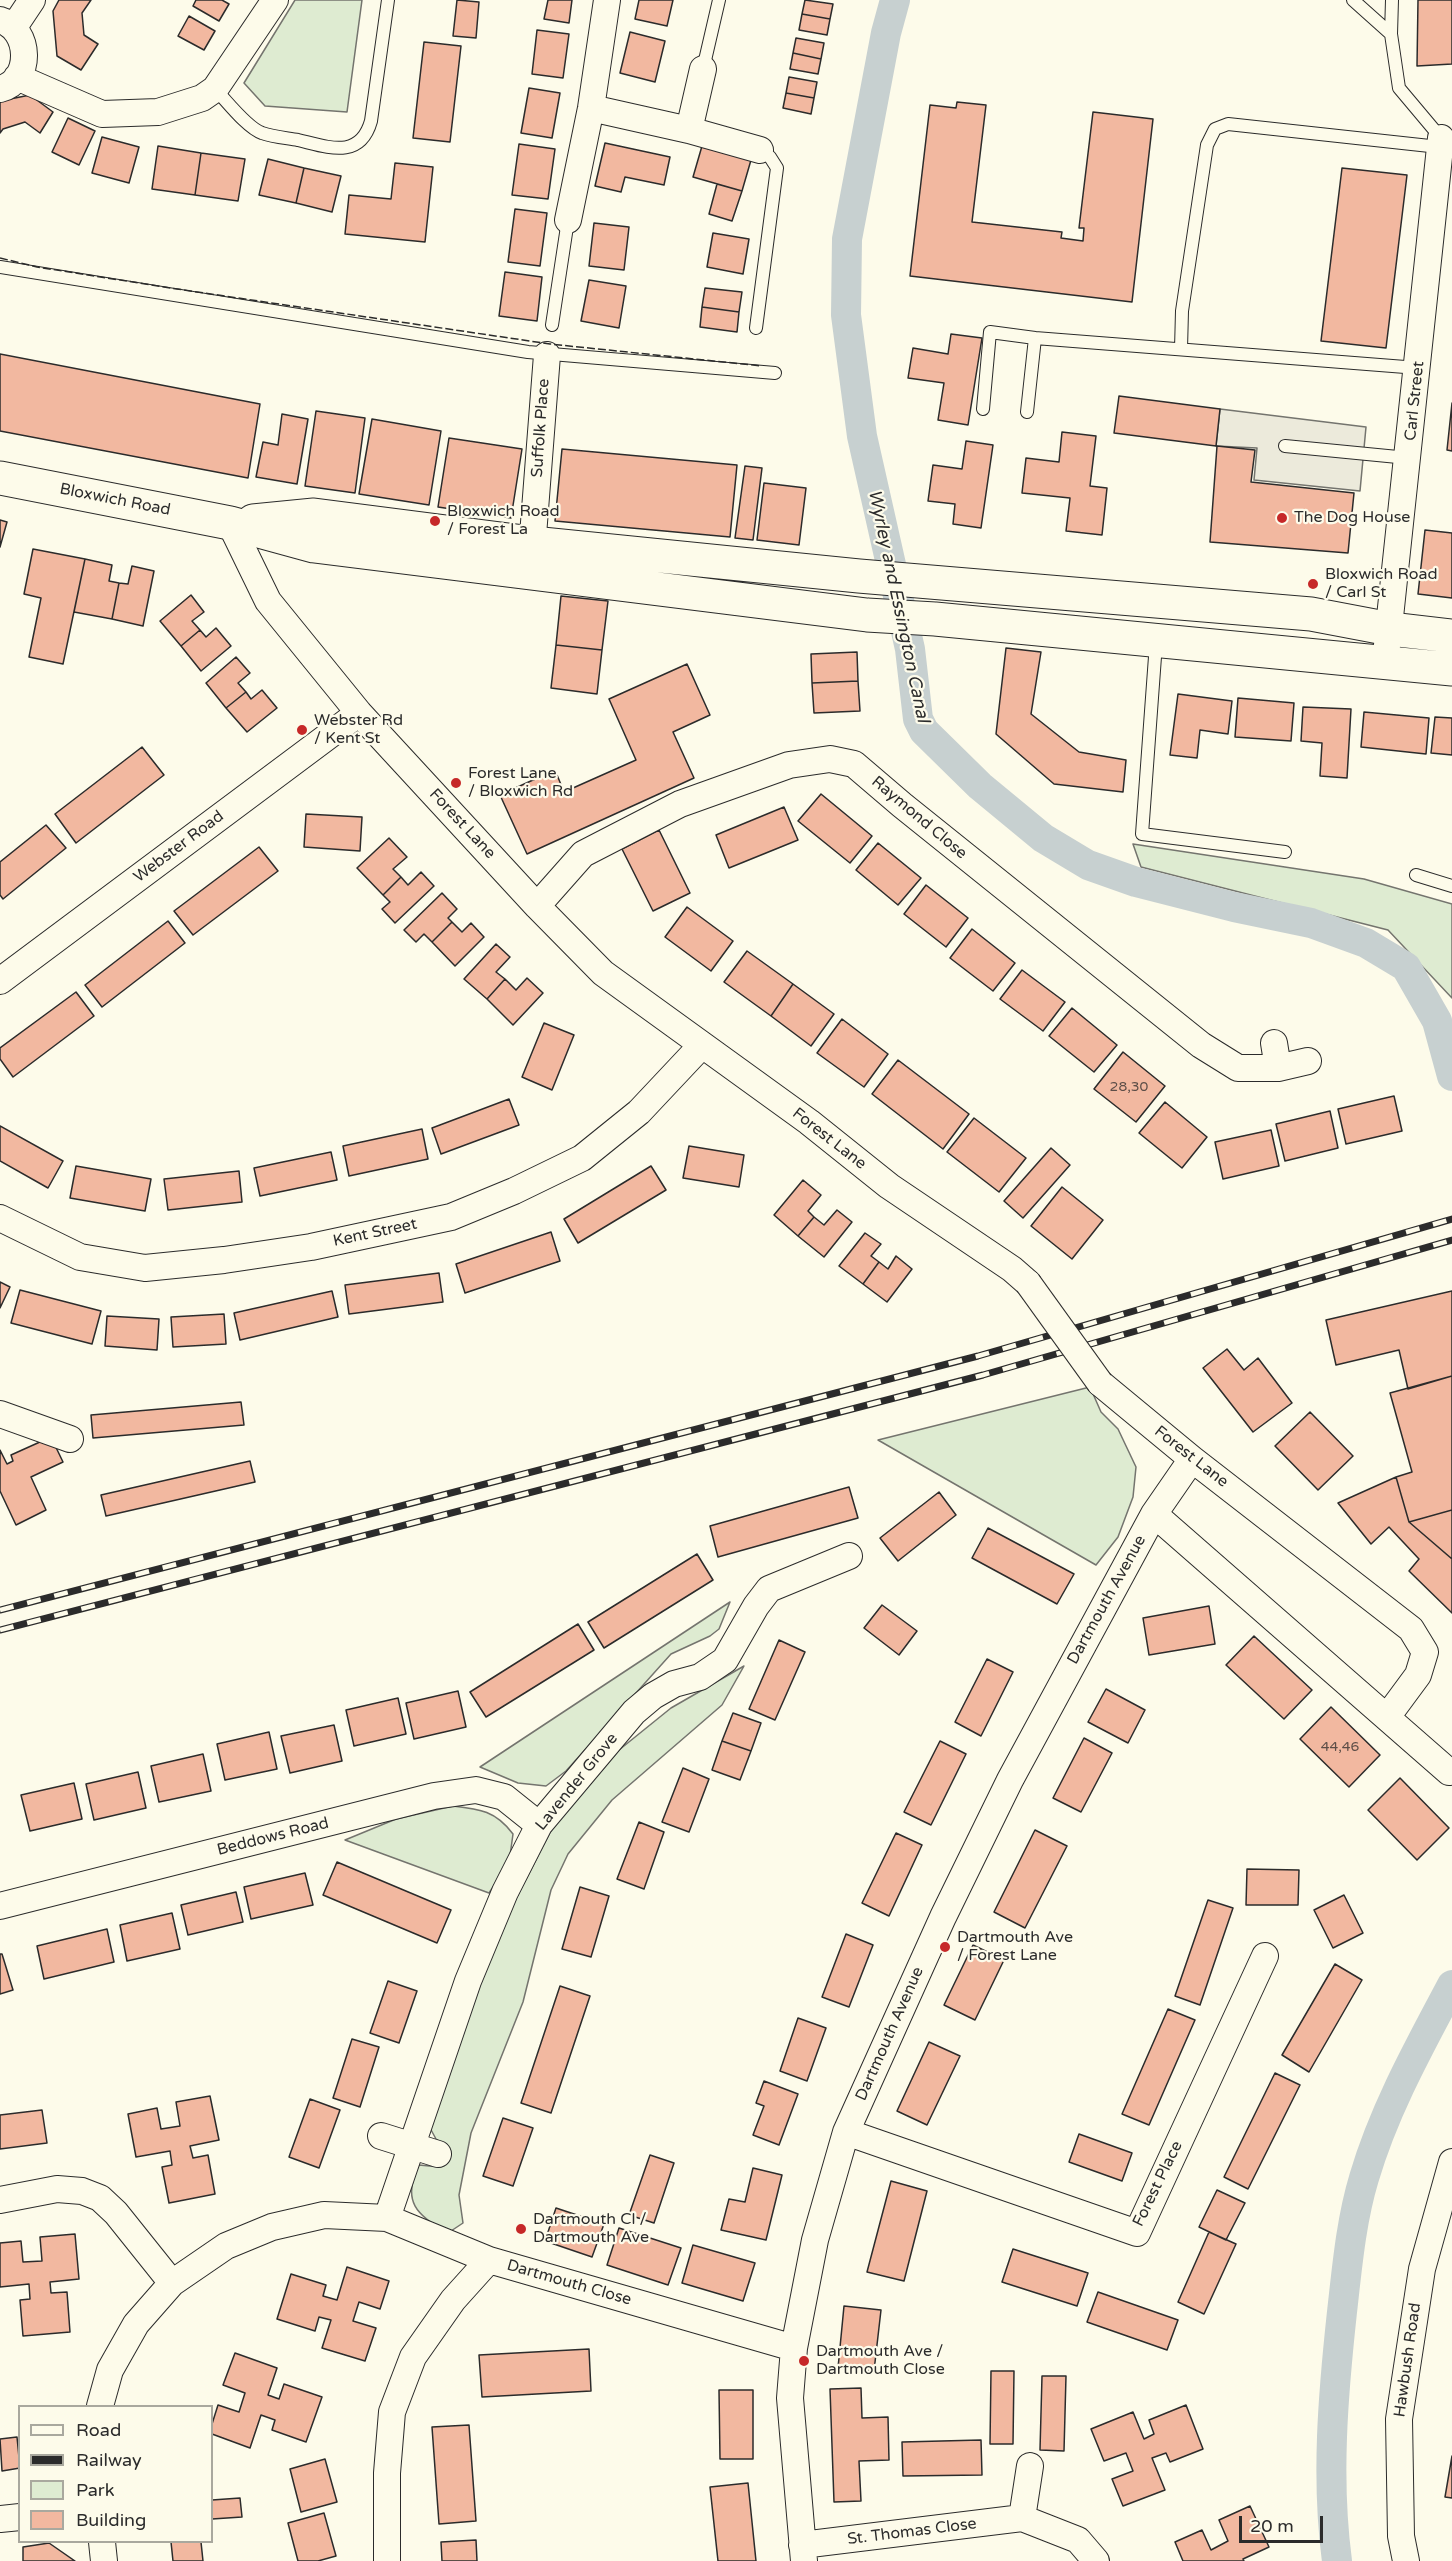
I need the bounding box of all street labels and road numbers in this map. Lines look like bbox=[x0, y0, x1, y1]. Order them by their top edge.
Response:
street label: Carl Street bbox=[1401, 360, 1429, 442]
street label: Suffolk Place bbox=[528, 378, 554, 478]
street label: Bloxwich Road bbox=[58, 480, 172, 520]
street label: Raymond Close bbox=[867, 772, 971, 864]
street label: Forest Lane bbox=[425, 785, 499, 863]
street label: Webster Road bbox=[130, 807, 228, 887]
street label: Forest Lane bbox=[788, 1104, 870, 1174]
street label: Kent Street bbox=[331, 1215, 419, 1251]
street label: Forest Lane bbox=[1150, 1422, 1232, 1492]
street label: Dartmouth Avenue bbox=[1064, 1532, 1150, 1668]
street label: Lavender Grove bbox=[532, 1729, 622, 1835]
street label: Beddows Road bbox=[215, 1814, 331, 1860]
street label: Dartmouth Avenue bbox=[852, 1964, 928, 2104]
street label: Forest Place bbox=[1129, 2138, 1187, 2230]
street label: Dartmouth Close bbox=[504, 2256, 634, 2310]
street label: Hawbush Road bbox=[1390, 2302, 1426, 2418]
street label: St. Thomas Close bbox=[846, 2515, 978, 2549]

